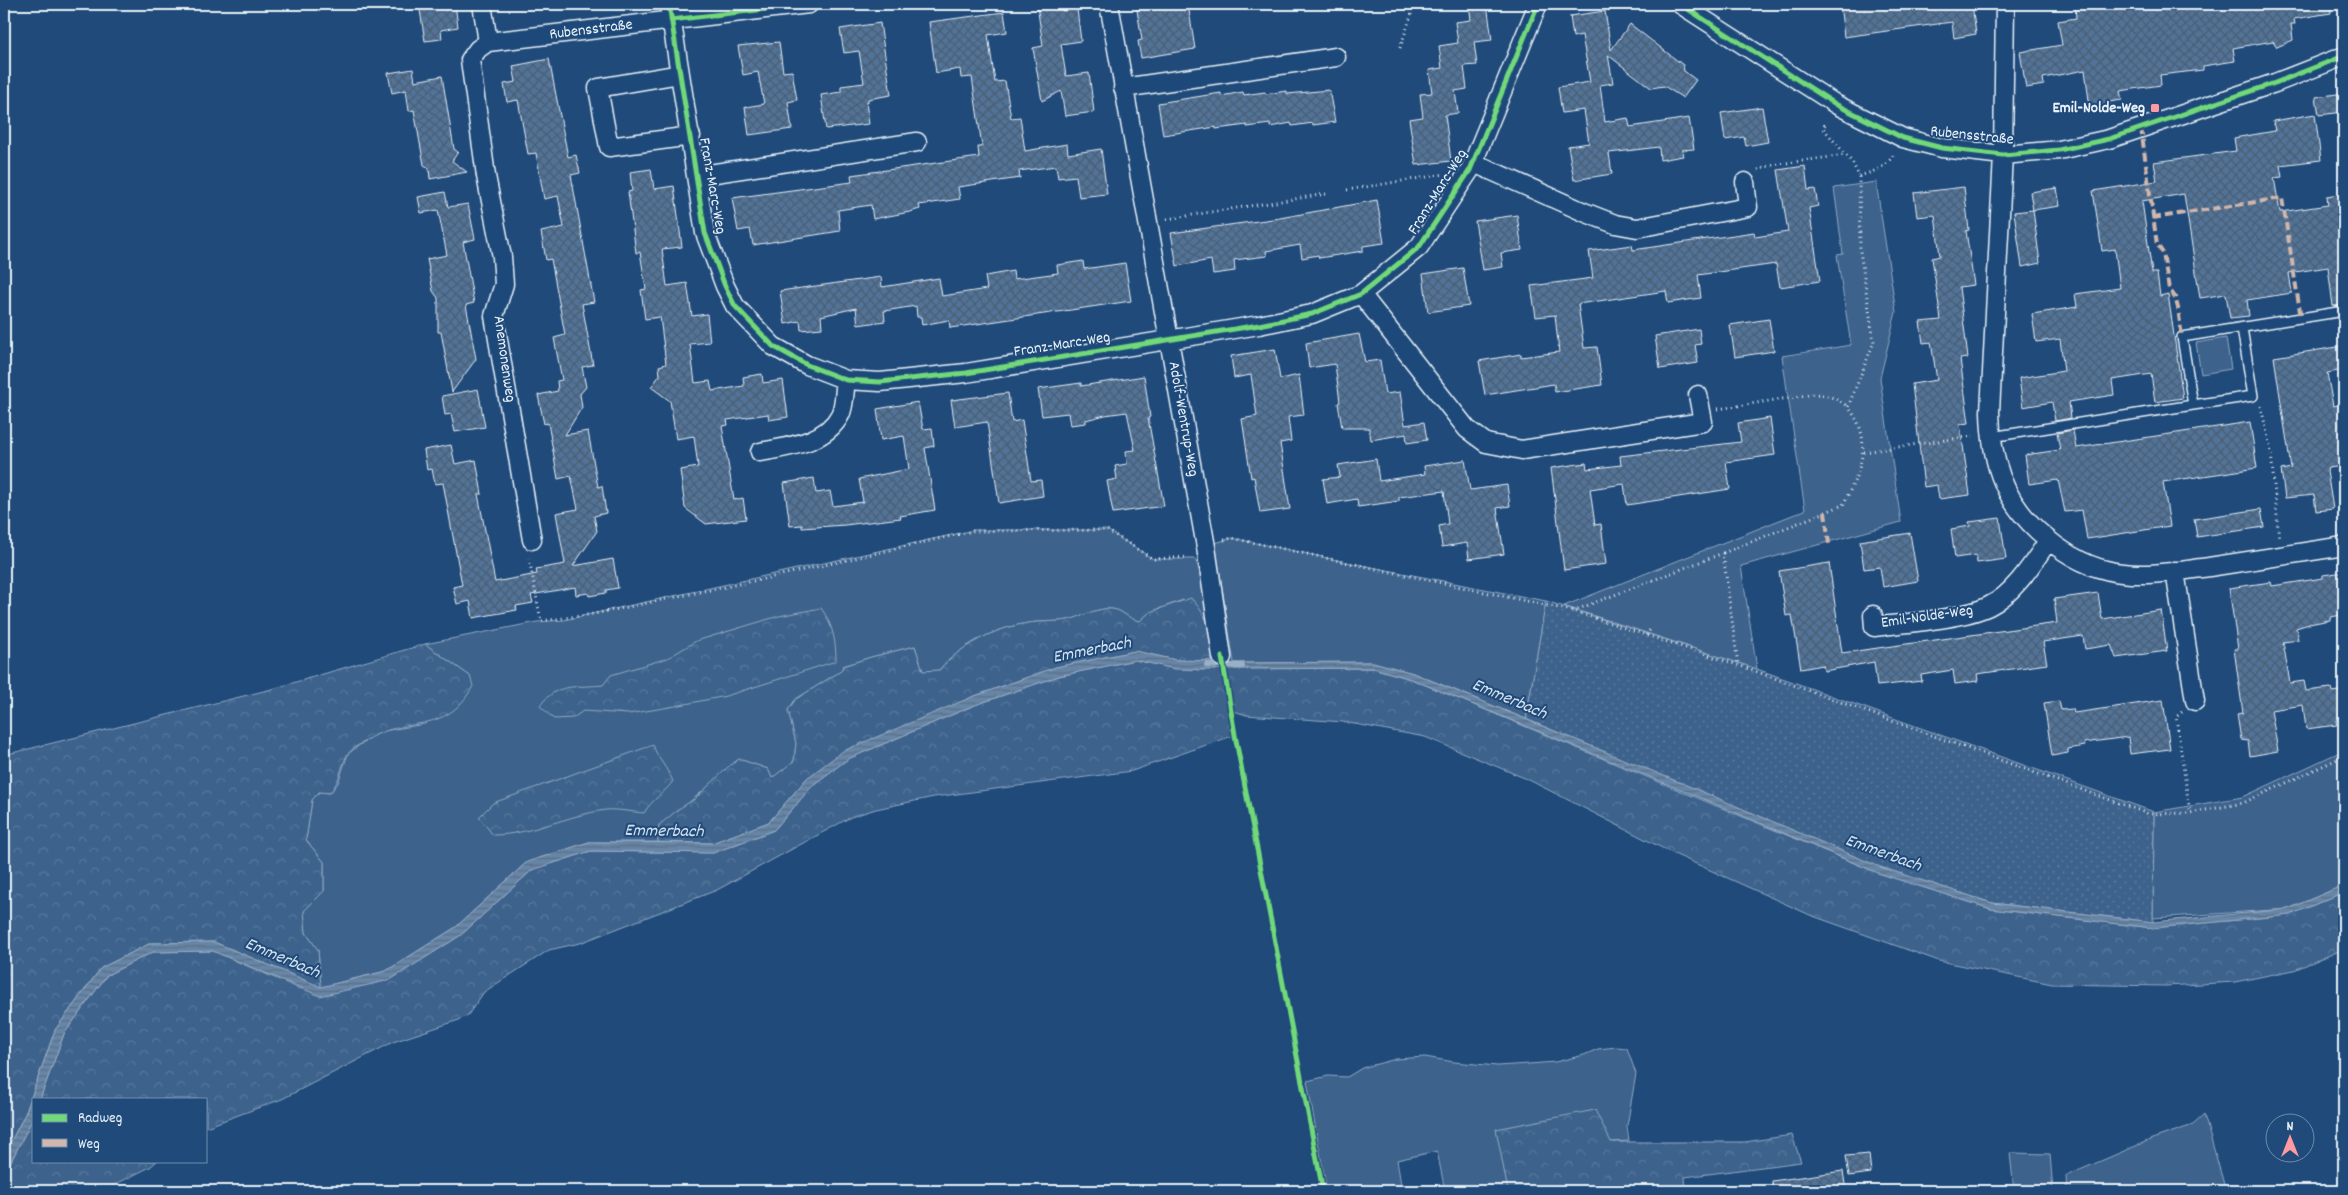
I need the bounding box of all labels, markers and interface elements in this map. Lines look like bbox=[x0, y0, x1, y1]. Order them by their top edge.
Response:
street label: Rubensstraße bbox=[548, 13, 634, 47]
place label: Emil-Nolde-Weg bbox=[2052, 97, 2145, 120]
marker: Emil-Nolde-Weg bbox=[2149, 102, 2161, 114]
street label: Rubensstraße bbox=[1929, 120, 2015, 152]
street label: Franz-Marc-Weg bbox=[692, 136, 732, 236]
street label: Franz-Marc-Weg bbox=[1402, 145, 1474, 239]
street label: Anemonenweg bbox=[487, 314, 521, 404]
street label: Franz-Marc-Weg bbox=[1012, 326, 1112, 364]
street label: Adolf-Wentrup-Weg bbox=[1162, 360, 1204, 478]
street label: Emil-Nolde-Weg bbox=[1880, 599, 1974, 635]
water label: Emmerbach bbox=[1051, 631, 1134, 671]
water label: Emmerbach bbox=[1468, 673, 1551, 727]
water label: Emmerbach bbox=[624, 819, 705, 845]
water label: Emmerbach bbox=[1842, 829, 1925, 880]
water label: Emmerbach bbox=[241, 932, 324, 986]
legend bbox=[32, 1098, 208, 1162]
text: Radweg bbox=[78, 1108, 122, 1130]
north arrow bbox=[2266, 1112, 2316, 1162]
text: N bbox=[2287, 1117, 2294, 1137]
text: Weg bbox=[78, 1134, 100, 1156]

